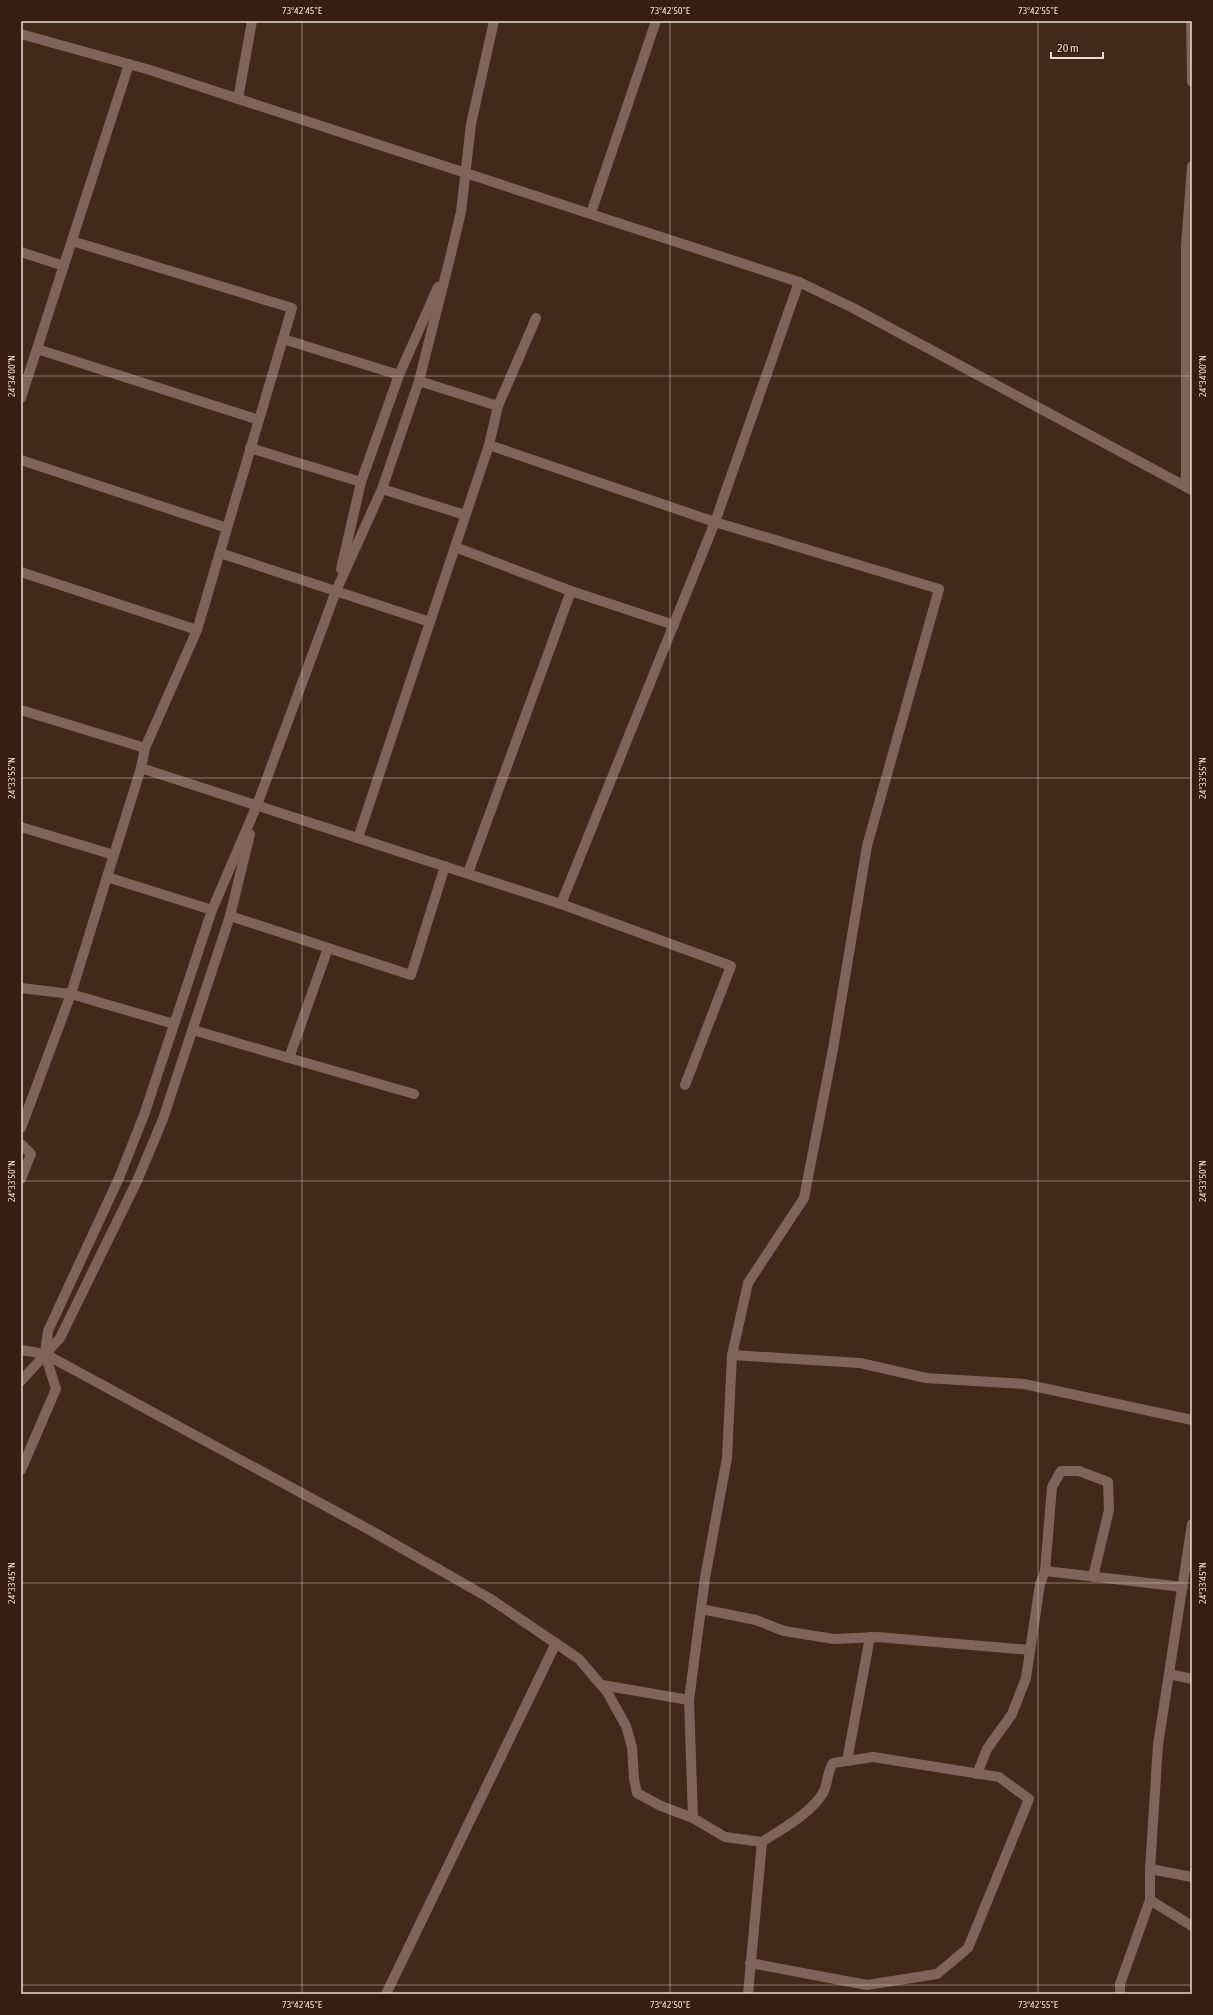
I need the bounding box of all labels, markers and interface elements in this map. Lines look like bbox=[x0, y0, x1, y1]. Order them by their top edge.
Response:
text: 73°42'45"E bbox=[282, 5, 323, 16]
text: 73°42'50"E bbox=[650, 5, 691, 16]
text: 73°42'55"E bbox=[1018, 5, 1059, 16]
scale bar bbox=[1051, 34, 1103, 60]
text: 20 m bbox=[1057, 41, 1079, 55]
text: 24°34'00"N bbox=[6, 355, 17, 397]
text: 24°34'00"N bbox=[1197, 355, 1208, 397]
text: 24°33'55"N bbox=[6, 757, 17, 799]
text: 24°33'55"N bbox=[1197, 757, 1208, 799]
text: 24°33'50"N bbox=[6, 1160, 17, 1202]
text: 24°33'50"N bbox=[1197, 1160, 1208, 1202]
text: 24°33'45"N bbox=[6, 1562, 17, 1604]
text: 24°33'45"N bbox=[1197, 1562, 1208, 1604]
text: 73°42'45"E bbox=[282, 1999, 323, 2010]
text: 73°42'50"E bbox=[650, 1999, 691, 2010]
text: 73°42'55"E bbox=[1018, 1999, 1059, 2010]

